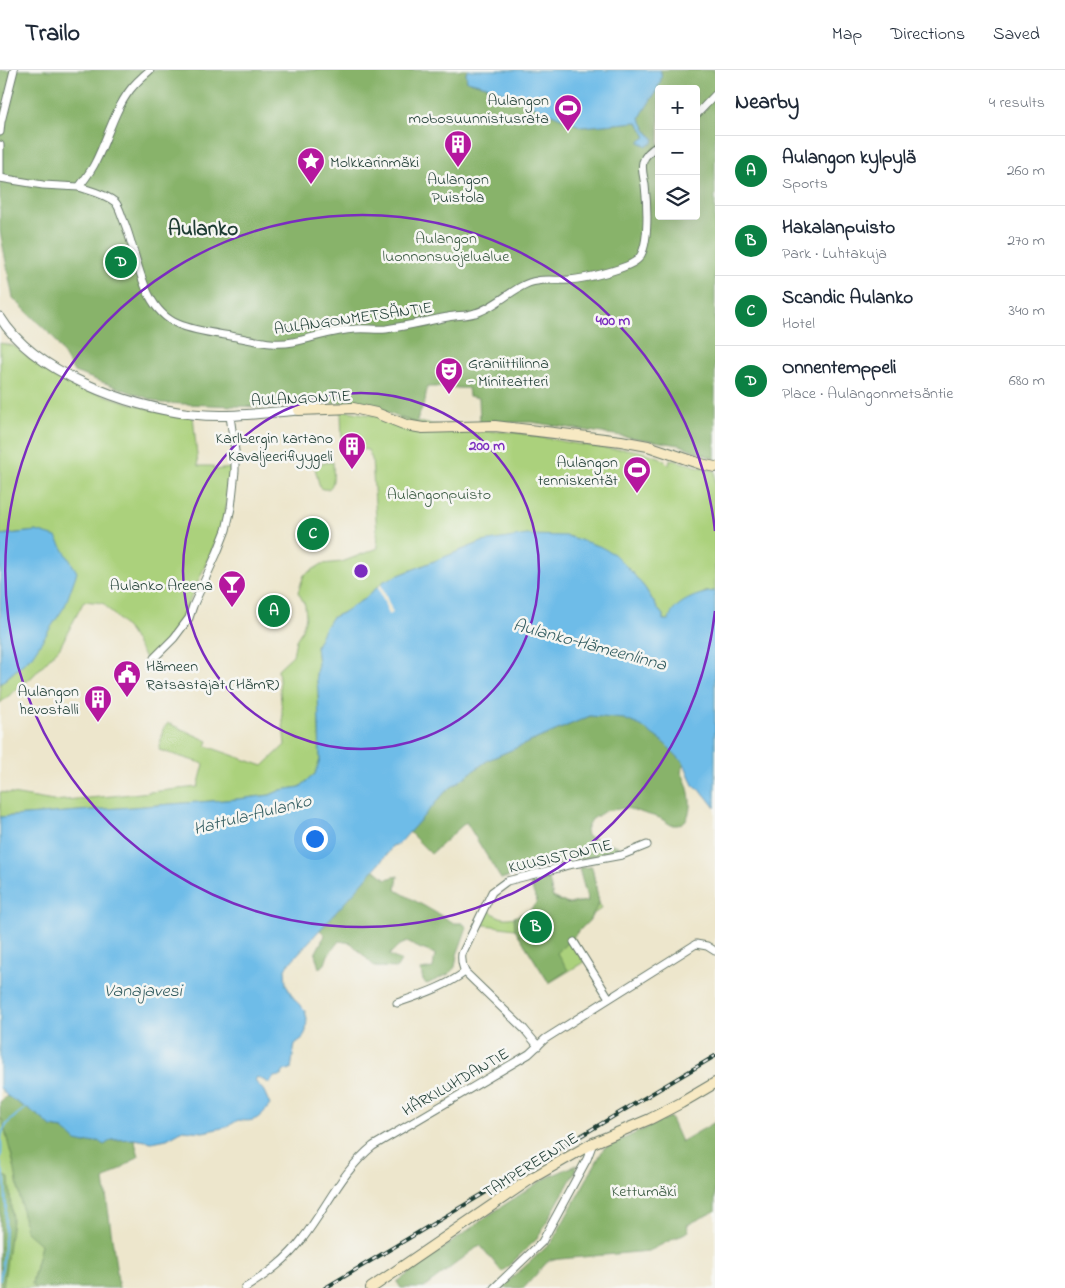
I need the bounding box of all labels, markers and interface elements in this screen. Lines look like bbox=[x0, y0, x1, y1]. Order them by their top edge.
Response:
text: Trailo bbox=[25, 17, 80, 52]
text: Map bbox=[832, 22, 862, 48]
text: Directions bbox=[890, 22, 965, 48]
text: Saved bbox=[993, 22, 1040, 48]
map controls bbox=[655, 85, 700, 220]
button: + bbox=[655, 85, 700, 130]
text: Nearby bbox=[735, 88, 799, 118]
place label: Aulangon mobosuunnistusrata bbox=[409, 89, 549, 131]
text: 4 results bbox=[989, 91, 1045, 115]
sports icon: Aulangon mobosuunnistusrata bbox=[553, 93, 583, 132]
building icon: Aulangon Puistola bbox=[443, 129, 473, 168]
button: − bbox=[655, 130, 700, 175]
text: Aulangon kylpylä bbox=[782, 145, 916, 172]
place icon: Molkkarinmäki bbox=[296, 146, 326, 185]
place label: Molkkarinmäki bbox=[330, 151, 419, 175]
text: A bbox=[746, 159, 756, 183]
text: 260 m bbox=[1007, 159, 1045, 183]
place label: Aulangon Puistola bbox=[427, 168, 489, 210]
text: Sports bbox=[782, 172, 828, 196]
button: layers bbox=[655, 175, 700, 220]
district label: Aulanko bbox=[168, 215, 238, 245]
text: Hakalanpuisto bbox=[782, 215, 895, 242]
park label: Aulangon luonnonsuojelualue bbox=[382, 227, 510, 269]
text: B bbox=[746, 229, 756, 253]
text: 270 m bbox=[1007, 229, 1045, 253]
text: Park · Luhtakuja bbox=[782, 242, 887, 266]
pin: D bbox=[105, 243, 137, 281]
text: Scandic Aulanko bbox=[782, 285, 913, 312]
street label: AULANGONMETSÄNTIE bbox=[273, 296, 434, 342]
text: C bbox=[747, 299, 755, 323]
text: 340 m bbox=[1008, 299, 1045, 323]
text: 400 m bbox=[595, 310, 631, 332]
text: Hotel bbox=[782, 312, 815, 336]
place label: Graniittilinna - Miniteatteri bbox=[468, 352, 549, 394]
text: Onnentemppeli bbox=[782, 355, 897, 382]
theatre icon: Graniittilinna - Miniteatteri bbox=[434, 356, 464, 395]
text: D bbox=[745, 369, 757, 393]
text: 680 m bbox=[1009, 369, 1045, 393]
text: Place · Aulangonmetsäntie bbox=[782, 382, 953, 406]
street label: AULANGONTIE bbox=[251, 384, 352, 414]
place label: Karlbergin kartano Kavaljeeriflyygeli bbox=[216, 427, 333, 469]
building icon: Karlbergin kartano Kavaljeeriflyygeli bbox=[337, 431, 367, 470]
text: 200 m bbox=[468, 435, 505, 457]
place label: Aulangon tenniskentät bbox=[538, 451, 619, 493]
sports icon: Aulangon tenniskentät bbox=[622, 455, 652, 494]
park label: Aulangonpuisto bbox=[387, 483, 491, 507]
pin: C bbox=[297, 515, 329, 553]
centre of rings bbox=[352, 562, 370, 580]
bar icon: Aulanko Areena bbox=[217, 569, 247, 608]
place label: Aulanko Areena bbox=[110, 574, 213, 598]
pin: A bbox=[258, 592, 290, 630]
water label: Aulanko–Hämeenlinna bbox=[510, 613, 669, 679]
place label: Hämeen Ratsastajat (HämR) bbox=[146, 655, 279, 697]
public building icon: Hämeen Ratsastajat (HämR) bbox=[112, 659, 142, 698]
place label: Aulangon hevostalli bbox=[17, 680, 79, 722]
building icon: Aulangon hevostalli bbox=[83, 684, 113, 723]
water label: Hattula–Aulanko bbox=[191, 789, 315, 843]
your location bbox=[302, 826, 328, 852]
street label: KUUSISTONTIE bbox=[506, 833, 615, 880]
pin: B bbox=[520, 908, 552, 946]
water label: Vanajavesi bbox=[104, 979, 184, 1005]
street label: HÄRKILUHDANTIE bbox=[398, 1042, 514, 1123]
street label: TAMPEREENTIE bbox=[479, 1127, 583, 1205]
park label: Kettumäki bbox=[611, 1180, 677, 1204]

